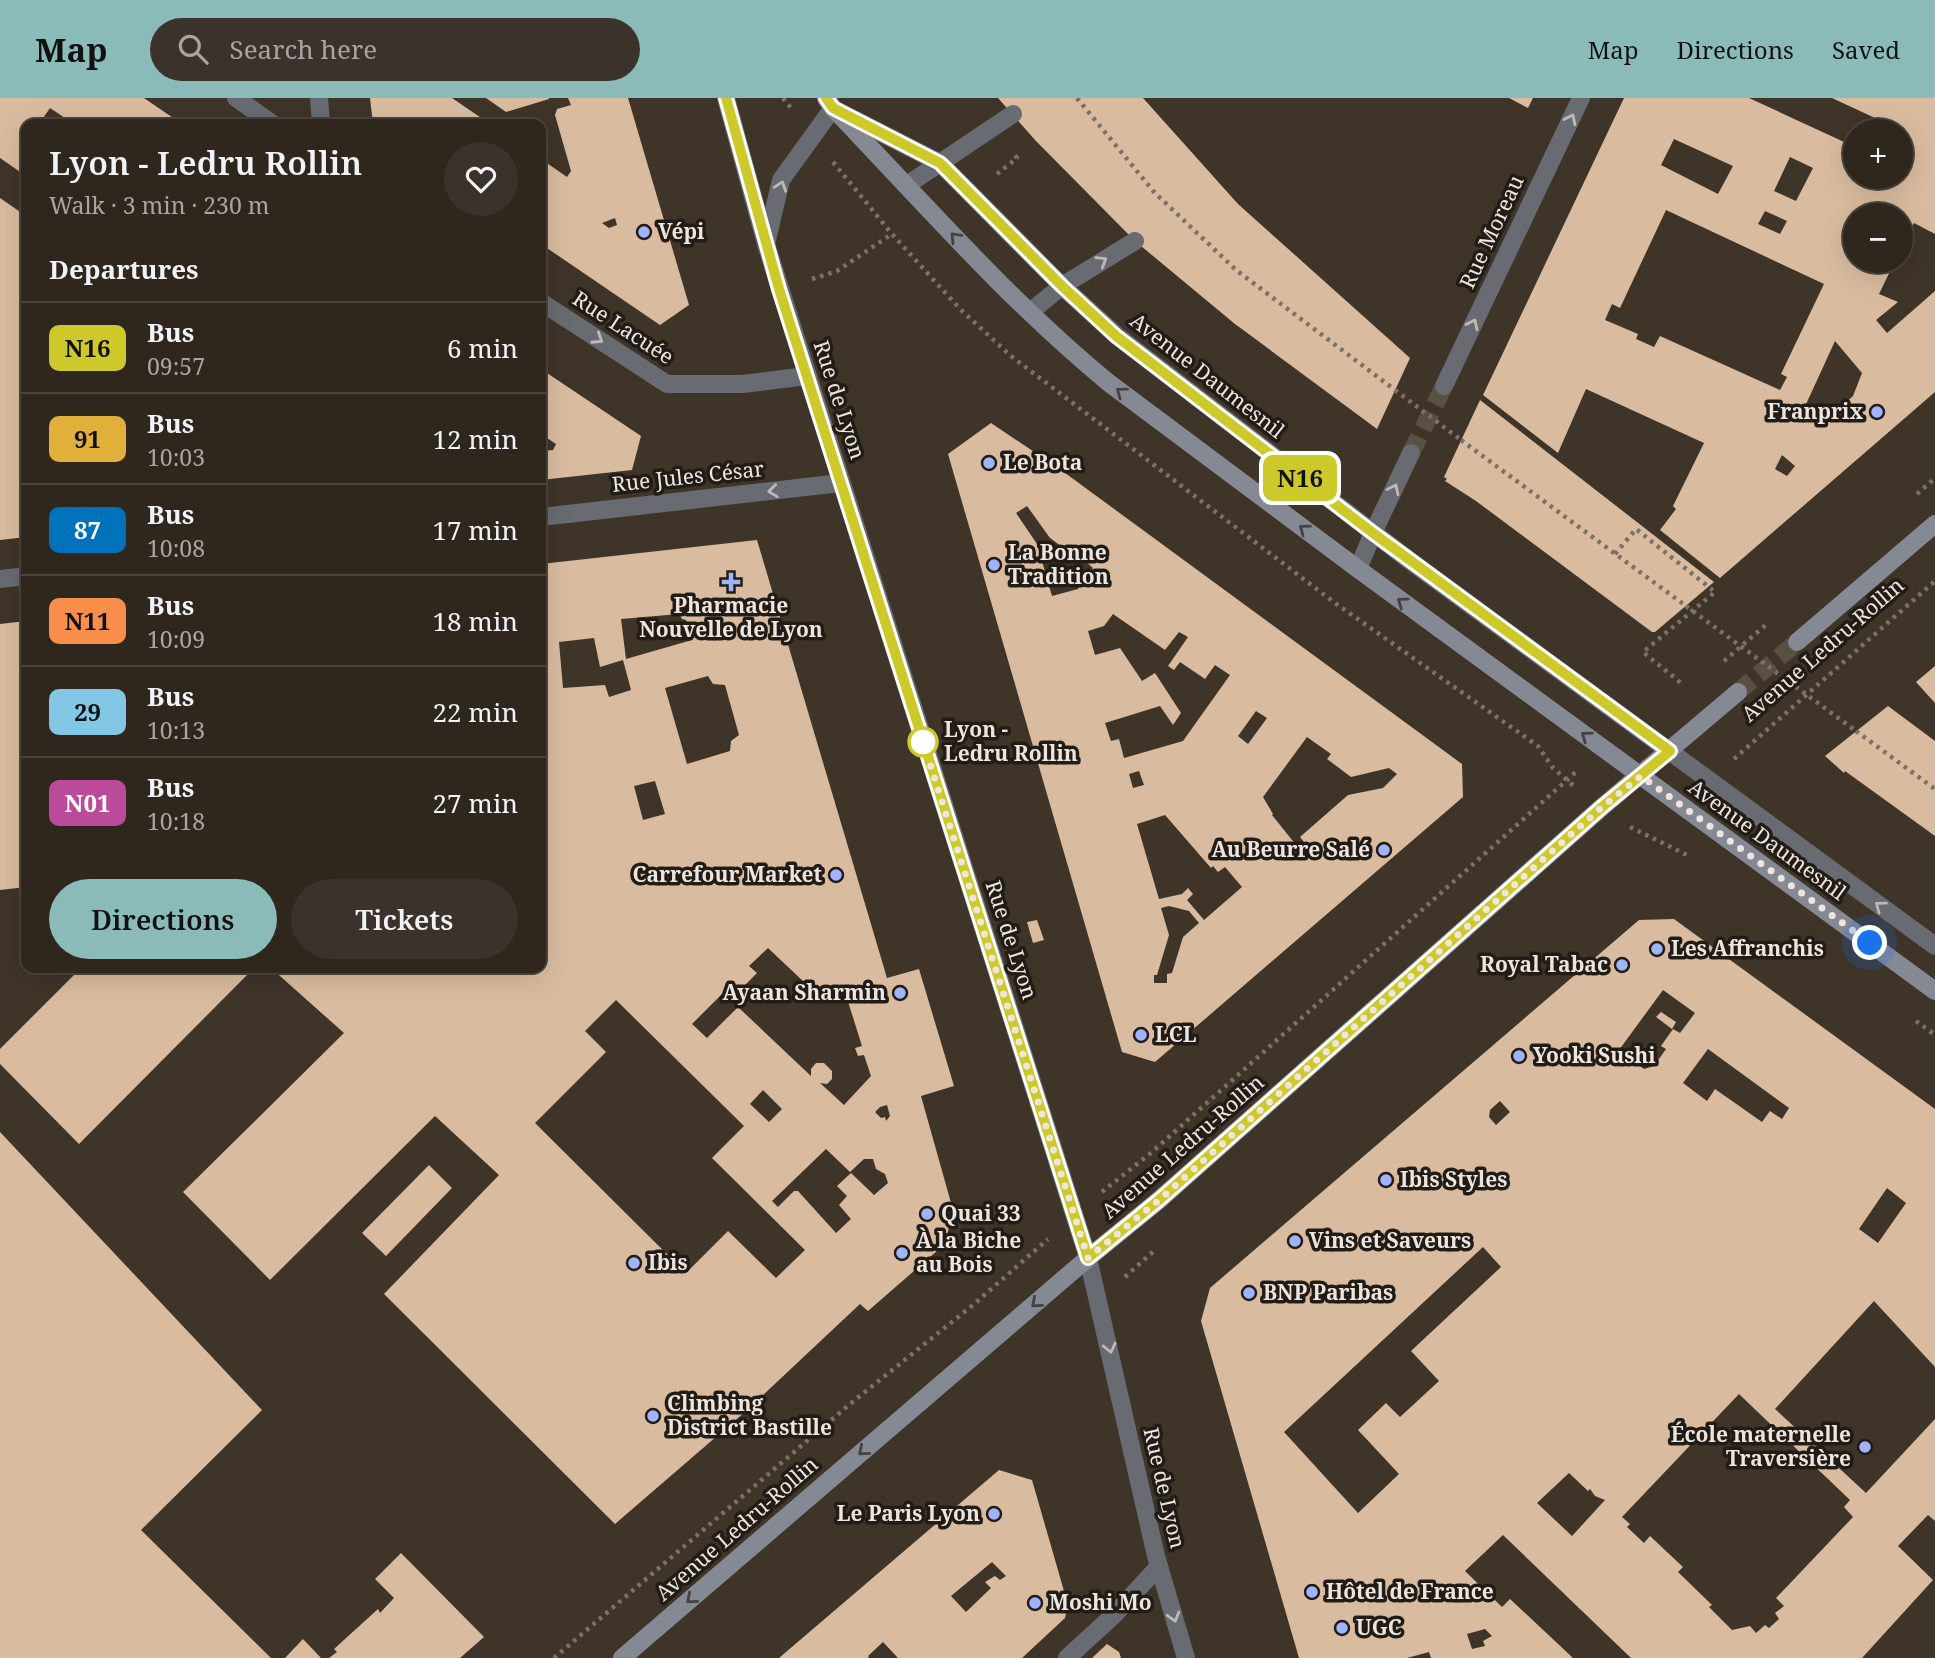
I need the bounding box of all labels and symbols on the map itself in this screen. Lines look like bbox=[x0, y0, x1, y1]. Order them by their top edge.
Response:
one-way arrow bbox=[1563, 114, 1577, 126]
street label: Rue Moreau bbox=[1453, 170, 1530, 293]
one-way arrow bbox=[773, 181, 787, 193]
place label: Vépi bbox=[658, 217, 705, 245]
marker: Vépi bbox=[636, 224, 652, 240]
one-way arrow bbox=[951, 233, 964, 246]
one-way arrow bbox=[1094, 257, 1107, 270]
street label: Rue Lacuée bbox=[568, 284, 679, 370]
street label: Avenue Daumesnil bbox=[1125, 306, 1291, 444]
one-way arrow bbox=[1465, 319, 1479, 331]
one-way arrow bbox=[590, 331, 603, 344]
street label: Rue de Lyon bbox=[808, 337, 872, 463]
one-way arrow bbox=[1117, 388, 1129, 401]
place label: Franprix bbox=[1767, 397, 1863, 425]
marker: Franprix bbox=[1869, 404, 1885, 420]
place label: Le Bota bbox=[1003, 448, 1082, 476]
street label: Rue Jules César bbox=[611, 454, 765, 498]
marker: Le Bota bbox=[981, 455, 997, 471]
line badge: N16 bbox=[1260, 455, 1340, 501]
one-way arrow bbox=[768, 483, 779, 498]
one-way arrow bbox=[1386, 484, 1400, 496]
one-way arrow bbox=[1299, 524, 1312, 537]
place label: La Bonne Tradition bbox=[1008, 538, 1109, 590]
marker: La Bonne Tradition bbox=[986, 557, 1002, 573]
street label: Avenue Ledru-Rollin bbox=[1735, 571, 1910, 728]
marker: Pharmacie Nouvelle de Lyon bbox=[723, 574, 739, 590]
place label: Pharmacie Nouvelle de Lyon bbox=[639, 591, 823, 643]
one-way arrow bbox=[1398, 597, 1410, 610]
place label: Lyon - Ledru Rollin bbox=[944, 715, 1078, 767]
marker: Lyon - Ledru Rollin bbox=[908, 727, 938, 757]
one-way arrow bbox=[1581, 732, 1594, 744]
street label: Avenue Daumesnil bbox=[1683, 773, 1852, 906]
place label: Au Beurre Salé bbox=[1211, 835, 1370, 863]
marker: Au Beurre Salé bbox=[1376, 842, 1392, 858]
place label: Carrefour Market bbox=[632, 860, 822, 888]
marker: Carrefour Market bbox=[828, 867, 844, 883]
street label: Rue de Lyon bbox=[980, 877, 1044, 1003]
one-way arrow bbox=[1875, 901, 1888, 914]
your location bbox=[1852, 925, 1887, 960]
place label: Les Affranchis bbox=[1671, 934, 1824, 962]
marker: Les Affranchis bbox=[1649, 941, 1665, 957]
place label: Royal Tabac bbox=[1480, 950, 1608, 978]
marker: Royal Tabac bbox=[1614, 957, 1630, 973]
place label: Ayaan Sharmin bbox=[723, 978, 886, 1006]
marker: Ayaan Sharmin bbox=[892, 985, 908, 1001]
place label: LCL bbox=[1155, 1020, 1197, 1048]
marker: LCL bbox=[1133, 1027, 1149, 1043]
place label: Yooki Sushi bbox=[1533, 1041, 1656, 1069]
marker: Yooki Sushi bbox=[1511, 1048, 1527, 1064]
street label: Avenue Ledru-Rollin bbox=[1095, 1068, 1270, 1225]
place label: Ibis Styles bbox=[1400, 1165, 1507, 1193]
marker: Ibis Styles bbox=[1378, 1172, 1394, 1188]
place label: Quai 33 bbox=[941, 1199, 1021, 1227]
marker: Quai 33 bbox=[919, 1206, 935, 1222]
place label: À la Biche au Bois bbox=[916, 1226, 1021, 1278]
place label: Vins et Saveurs bbox=[1309, 1226, 1471, 1254]
marker: Vins et Saveurs bbox=[1287, 1233, 1303, 1249]
marker: À la Biche au Bois bbox=[894, 1245, 910, 1261]
place label: Ibis bbox=[648, 1248, 688, 1276]
marker: Ibis bbox=[626, 1255, 642, 1271]
place label: BNP Paribas bbox=[1263, 1278, 1393, 1306]
marker: BNP Paribas bbox=[1241, 1285, 1257, 1301]
one-way arrow bbox=[1031, 1295, 1044, 1307]
one-way arrow bbox=[1102, 1342, 1116, 1354]
place label: Climbing District Bastille bbox=[667, 1389, 832, 1441]
marker: Climbing District Bastille bbox=[645, 1408, 661, 1424]
place label: École maternelle Traversière bbox=[1671, 1420, 1851, 1472]
street label: Rue de Lyon bbox=[1137, 1425, 1192, 1551]
marker: École maternelle Traversière bbox=[1857, 1439, 1873, 1455]
one-way arrow bbox=[859, 1443, 872, 1455]
street label: Avenue Ledru-Rollin bbox=[649, 1450, 824, 1607]
place label: Le Paris Lyon bbox=[837, 1499, 980, 1527]
marker: Le Paris Lyon bbox=[986, 1506, 1002, 1522]
place label: Hôtel de France bbox=[1326, 1577, 1494, 1605]
marker: Hôtel de France bbox=[1304, 1584, 1320, 1600]
place label: Moshi Mo bbox=[1049, 1588, 1152, 1616]
one-way arrow bbox=[686, 1591, 699, 1603]
marker: Moshi Mo bbox=[1027, 1595, 1043, 1611]
one-way arrow bbox=[1165, 1611, 1180, 1623]
place label: UGC bbox=[1356, 1613, 1402, 1641]
marker: UGC bbox=[1334, 1620, 1350, 1636]

